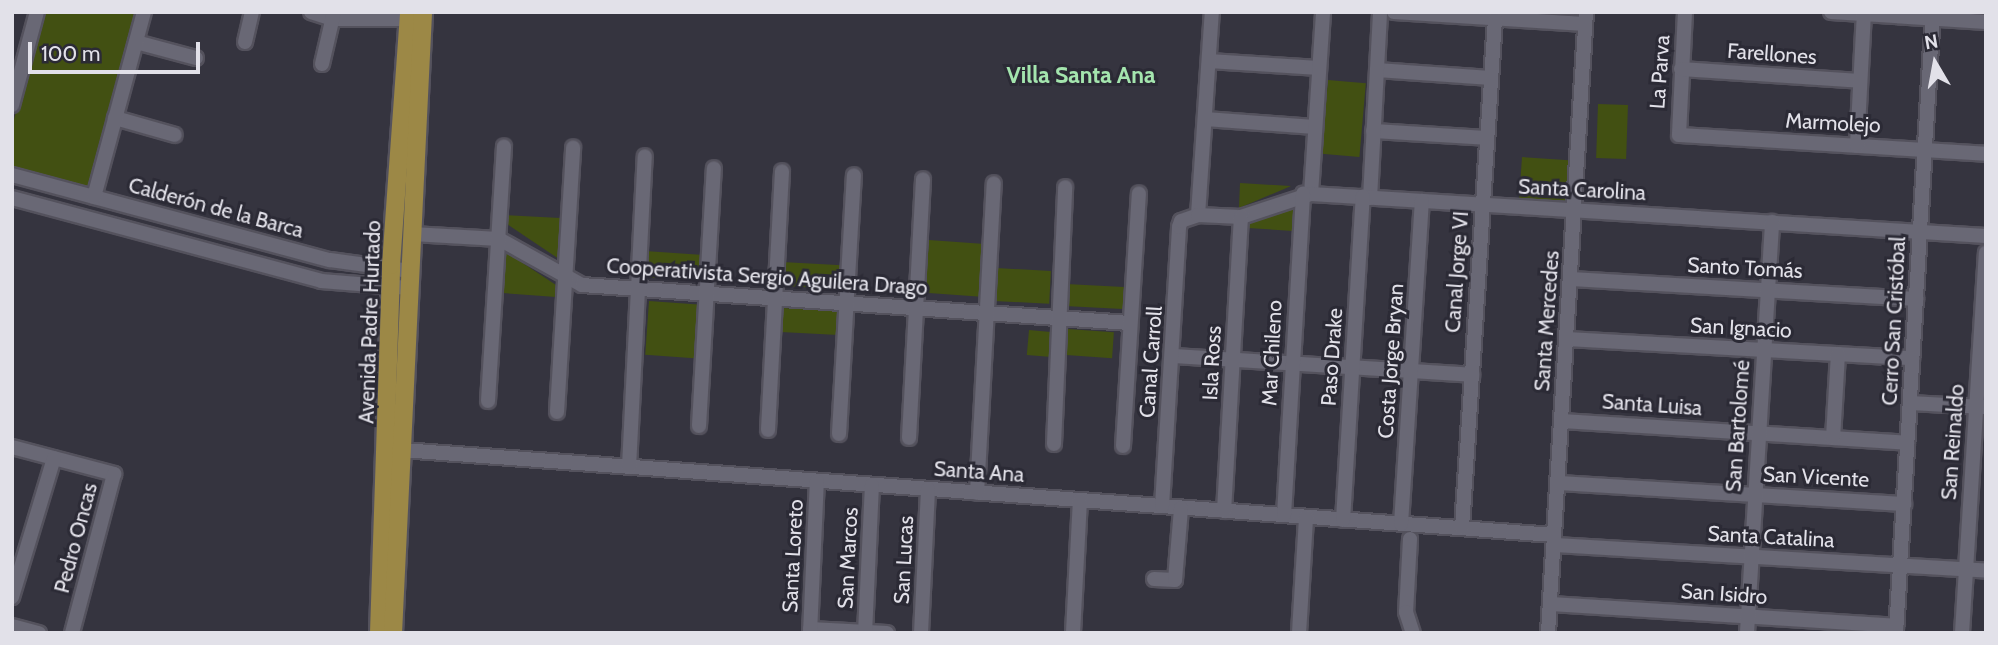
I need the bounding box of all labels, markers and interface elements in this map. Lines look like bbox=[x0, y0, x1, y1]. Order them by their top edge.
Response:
scale bar bbox=[32, 28, 203, 72]
north arrow bbox=[1900, 28, 1970, 98]
text: N bbox=[1923, 29, 1940, 54]
street label: La Parva bbox=[1645, 34, 1675, 110]
street label: Farellones bbox=[1726, 38, 1818, 70]
text: 100 m bbox=[41, 41, 100, 66]
district label: Villa Santa Ana bbox=[1007, 61, 1155, 89]
street label: Marmolejo bbox=[1785, 108, 1881, 138]
street label: Calderón de la Barca bbox=[126, 173, 306, 243]
street label: Santa Carolina bbox=[1517, 174, 1647, 206]
street label: Canal Jorge VI bbox=[1440, 210, 1474, 334]
street label: Avenida Padre Hurtado bbox=[354, 220, 386, 424]
street label: Cerro San Cristóbal bbox=[1877, 236, 1911, 406]
street label: Santa Mercedes bbox=[1530, 250, 1564, 392]
street label: Santo Tomás bbox=[1687, 252, 1803, 284]
street label: Cooperativista Sergio Aguilera Drago bbox=[606, 253, 928, 301]
street label: Costa Jorge Bryan bbox=[1373, 283, 1409, 439]
street label: Mar Chileno bbox=[1257, 299, 1287, 407]
street label: Canal Carroll bbox=[1135, 305, 1167, 419]
street label: Paso Drake bbox=[1316, 307, 1348, 407]
street label: San Ignacio bbox=[1690, 313, 1792, 343]
street label: Isla Ross bbox=[1197, 325, 1227, 401]
street label: San Bartolomé bbox=[1721, 359, 1755, 493]
street label: San Reinaldo bbox=[1936, 383, 1970, 501]
street label: Santa Luisa bbox=[1601, 389, 1703, 421]
street label: Santa Ana bbox=[933, 456, 1025, 488]
street label: San Vicente bbox=[1762, 462, 1870, 492]
street label: Pedro Oncas bbox=[49, 480, 103, 596]
street label: Santa Loreto bbox=[777, 499, 809, 613]
street label: San Marcos bbox=[833, 507, 863, 609]
street label: San Lucas bbox=[889, 515, 919, 605]
street label: Santa Catalina bbox=[1707, 521, 1835, 553]
street label: San Isidro bbox=[1680, 578, 1768, 610]

